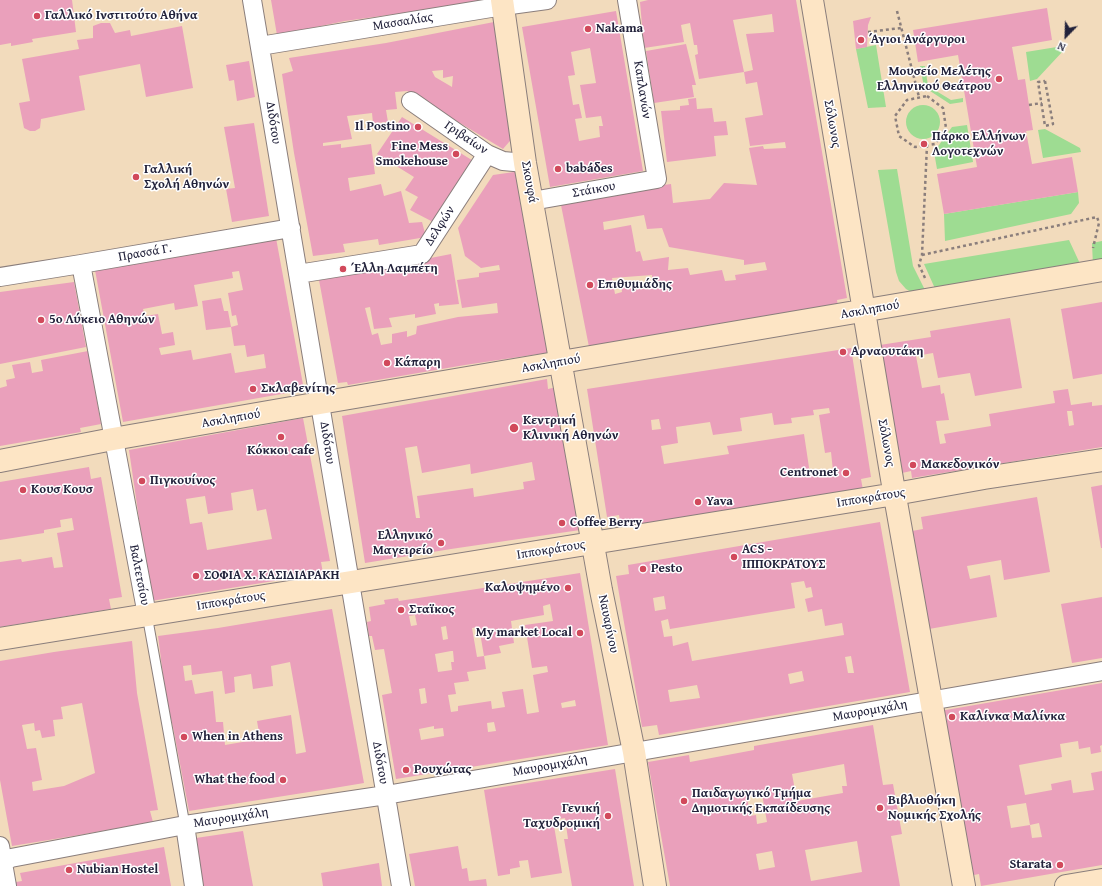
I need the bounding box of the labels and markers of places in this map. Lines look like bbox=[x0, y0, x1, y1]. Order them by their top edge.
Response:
place label: Γαλλικό Ινστιτούτο Αθήνα bbox=[45, 8, 198, 24]
marker: Γαλλικό Ινστιτούτο Αθήνα bbox=[32, 11, 42, 21]
place label: Nakama bbox=[596, 21, 643, 37]
marker: Nakama bbox=[583, 24, 593, 34]
place label: Άγιοι Ανάργυροι bbox=[869, 32, 965, 48]
marker: Άγιοι Ανάργυροι bbox=[856, 35, 866, 45]
place label: Μουσείο Μελέτης Ελληνικού Θεάτρου bbox=[877, 64, 991, 95]
marker: Μουσείο Μελέτης Ελληνικού Θεάτρου bbox=[994, 74, 1004, 84]
place label: Il Postino bbox=[355, 119, 410, 135]
marker: Il Postino bbox=[413, 122, 423, 132]
place label: Πάρκο Ελλήνων Λογοτεχνών bbox=[932, 129, 1026, 160]
place label: Fine Mess Smokehouse bbox=[376, 139, 448, 170]
marker: Πάρκο Ελλήνων Λογοτεχνών bbox=[919, 139, 929, 149]
marker: Fine Mess Smokehouse bbox=[451, 149, 461, 159]
place label: babáδes bbox=[566, 161, 613, 177]
place label: Γαλλική Σχολή Αθηνών bbox=[144, 162, 229, 193]
marker: babáδes bbox=[553, 164, 563, 174]
marker: Γαλλική Σχολή Αθηνών bbox=[131, 172, 141, 182]
place label: Έλλη Λαμπέτη bbox=[351, 261, 438, 277]
marker: Έλλη Λαμπέτη bbox=[338, 264, 348, 274]
place label: Επιθυμιάδης bbox=[598, 277, 672, 293]
marker: Επιθυμιάδης bbox=[585, 280, 595, 290]
place label: 5ο Λύκειο Αθηνών bbox=[49, 312, 155, 328]
marker: 5ο Λύκειο Αθηνών bbox=[36, 315, 46, 325]
place label: Αρναουτάκη bbox=[851, 344, 923, 360]
marker: Αρναουτάκη bbox=[838, 347, 848, 357]
place label: Κάπαρη bbox=[395, 355, 441, 371]
marker: Κάπαρη bbox=[382, 358, 392, 368]
place label: Σκλαβενίτης bbox=[261, 381, 335, 397]
marker: Σκλαβενίτης bbox=[248, 384, 258, 394]
place label: Κεντρική Κλινική Αθηνών bbox=[523, 413, 619, 444]
marker: Κεντρική Κλινική Αθηνών bbox=[508, 422, 520, 434]
marker: Κόκκοι cafe bbox=[276, 432, 286, 442]
place label: Κόκκοι cafe bbox=[247, 443, 315, 459]
place label: Μακεδονικόν bbox=[921, 457, 1000, 473]
marker: Μακεδονικόν bbox=[908, 460, 918, 470]
place label: Centronet bbox=[780, 465, 838, 481]
marker: Centronet bbox=[841, 468, 851, 478]
place label: Πιγκουίνος bbox=[150, 473, 216, 489]
marker: Πιγκουίνος bbox=[137, 476, 147, 486]
place label: Κουσ Κουσ bbox=[31, 482, 93, 498]
marker: Κουσ Κουσ bbox=[18, 485, 28, 495]
place label: Yava bbox=[706, 494, 733, 510]
marker: Yava bbox=[693, 497, 703, 507]
place label: Coffee Berry bbox=[570, 515, 642, 531]
marker: Coffee Berry bbox=[557, 518, 567, 528]
place label: Ελληνικό Μαγειρείο bbox=[373, 528, 433, 559]
marker: Ελληνικό Μαγειρείο bbox=[436, 538, 446, 548]
place label: ACS - ΙΠΠΟΚΡΑΤΟΥΣ bbox=[742, 542, 825, 573]
marker: ACS - ΙΠΠΟΚΡΑΤΟΥΣ bbox=[729, 552, 739, 562]
place label: Pesto bbox=[651, 561, 682, 577]
marker: Pesto bbox=[638, 564, 648, 574]
place label: ΣΟΦΙΑ Χ. ΚΑΣΙΔΙΑΡΑΚΗ bbox=[204, 568, 339, 584]
marker: ΣΟΦΙΑ Χ. ΚΑΣΙΔΙΑΡΑΚΗ bbox=[191, 571, 201, 581]
place label: Καλοψημένο bbox=[485, 580, 560, 596]
marker: Καλοψημένο bbox=[563, 583, 573, 593]
place label: Σταϊκος bbox=[409, 602, 454, 618]
marker: Σταϊκος bbox=[396, 605, 406, 615]
place label: My market Local bbox=[476, 625, 572, 641]
marker: My market Local bbox=[575, 628, 585, 638]
place label: Καλίνκα Μαλίνκα bbox=[960, 709, 1065, 725]
marker: Καλίνκα Μαλίνκα bbox=[947, 712, 957, 722]
place label: When in Athens bbox=[192, 729, 283, 745]
marker: When in Athens bbox=[179, 732, 189, 742]
place label: Ρουχώτας bbox=[414, 762, 472, 778]
marker: Ρουχώτας bbox=[401, 765, 411, 775]
place label: What the food bbox=[194, 772, 275, 788]
marker: What the food bbox=[278, 775, 288, 785]
place label: Παιδαγωγικό Τμήμα Δημοτικής Εκπαίδευσης bbox=[692, 786, 830, 817]
place label: Βιβλιοθήκη Νομικής Σχολής bbox=[888, 793, 981, 824]
marker: Παιδαγωγικό Τμήμα Δημοτικής Εκπαίδευσης bbox=[679, 796, 689, 806]
place label: Γενική Ταχυδρομική bbox=[523, 801, 600, 832]
marker: Βιβλιοθήκη Νομικής Σχολής bbox=[875, 803, 885, 813]
marker: Γενική Ταχυδρομική bbox=[603, 811, 613, 821]
place label: Starata bbox=[1009, 857, 1052, 873]
marker: Starata bbox=[1055, 860, 1065, 870]
place label: Nubian Hostel bbox=[77, 862, 158, 878]
marker: Nubian Hostel bbox=[64, 865, 74, 875]

